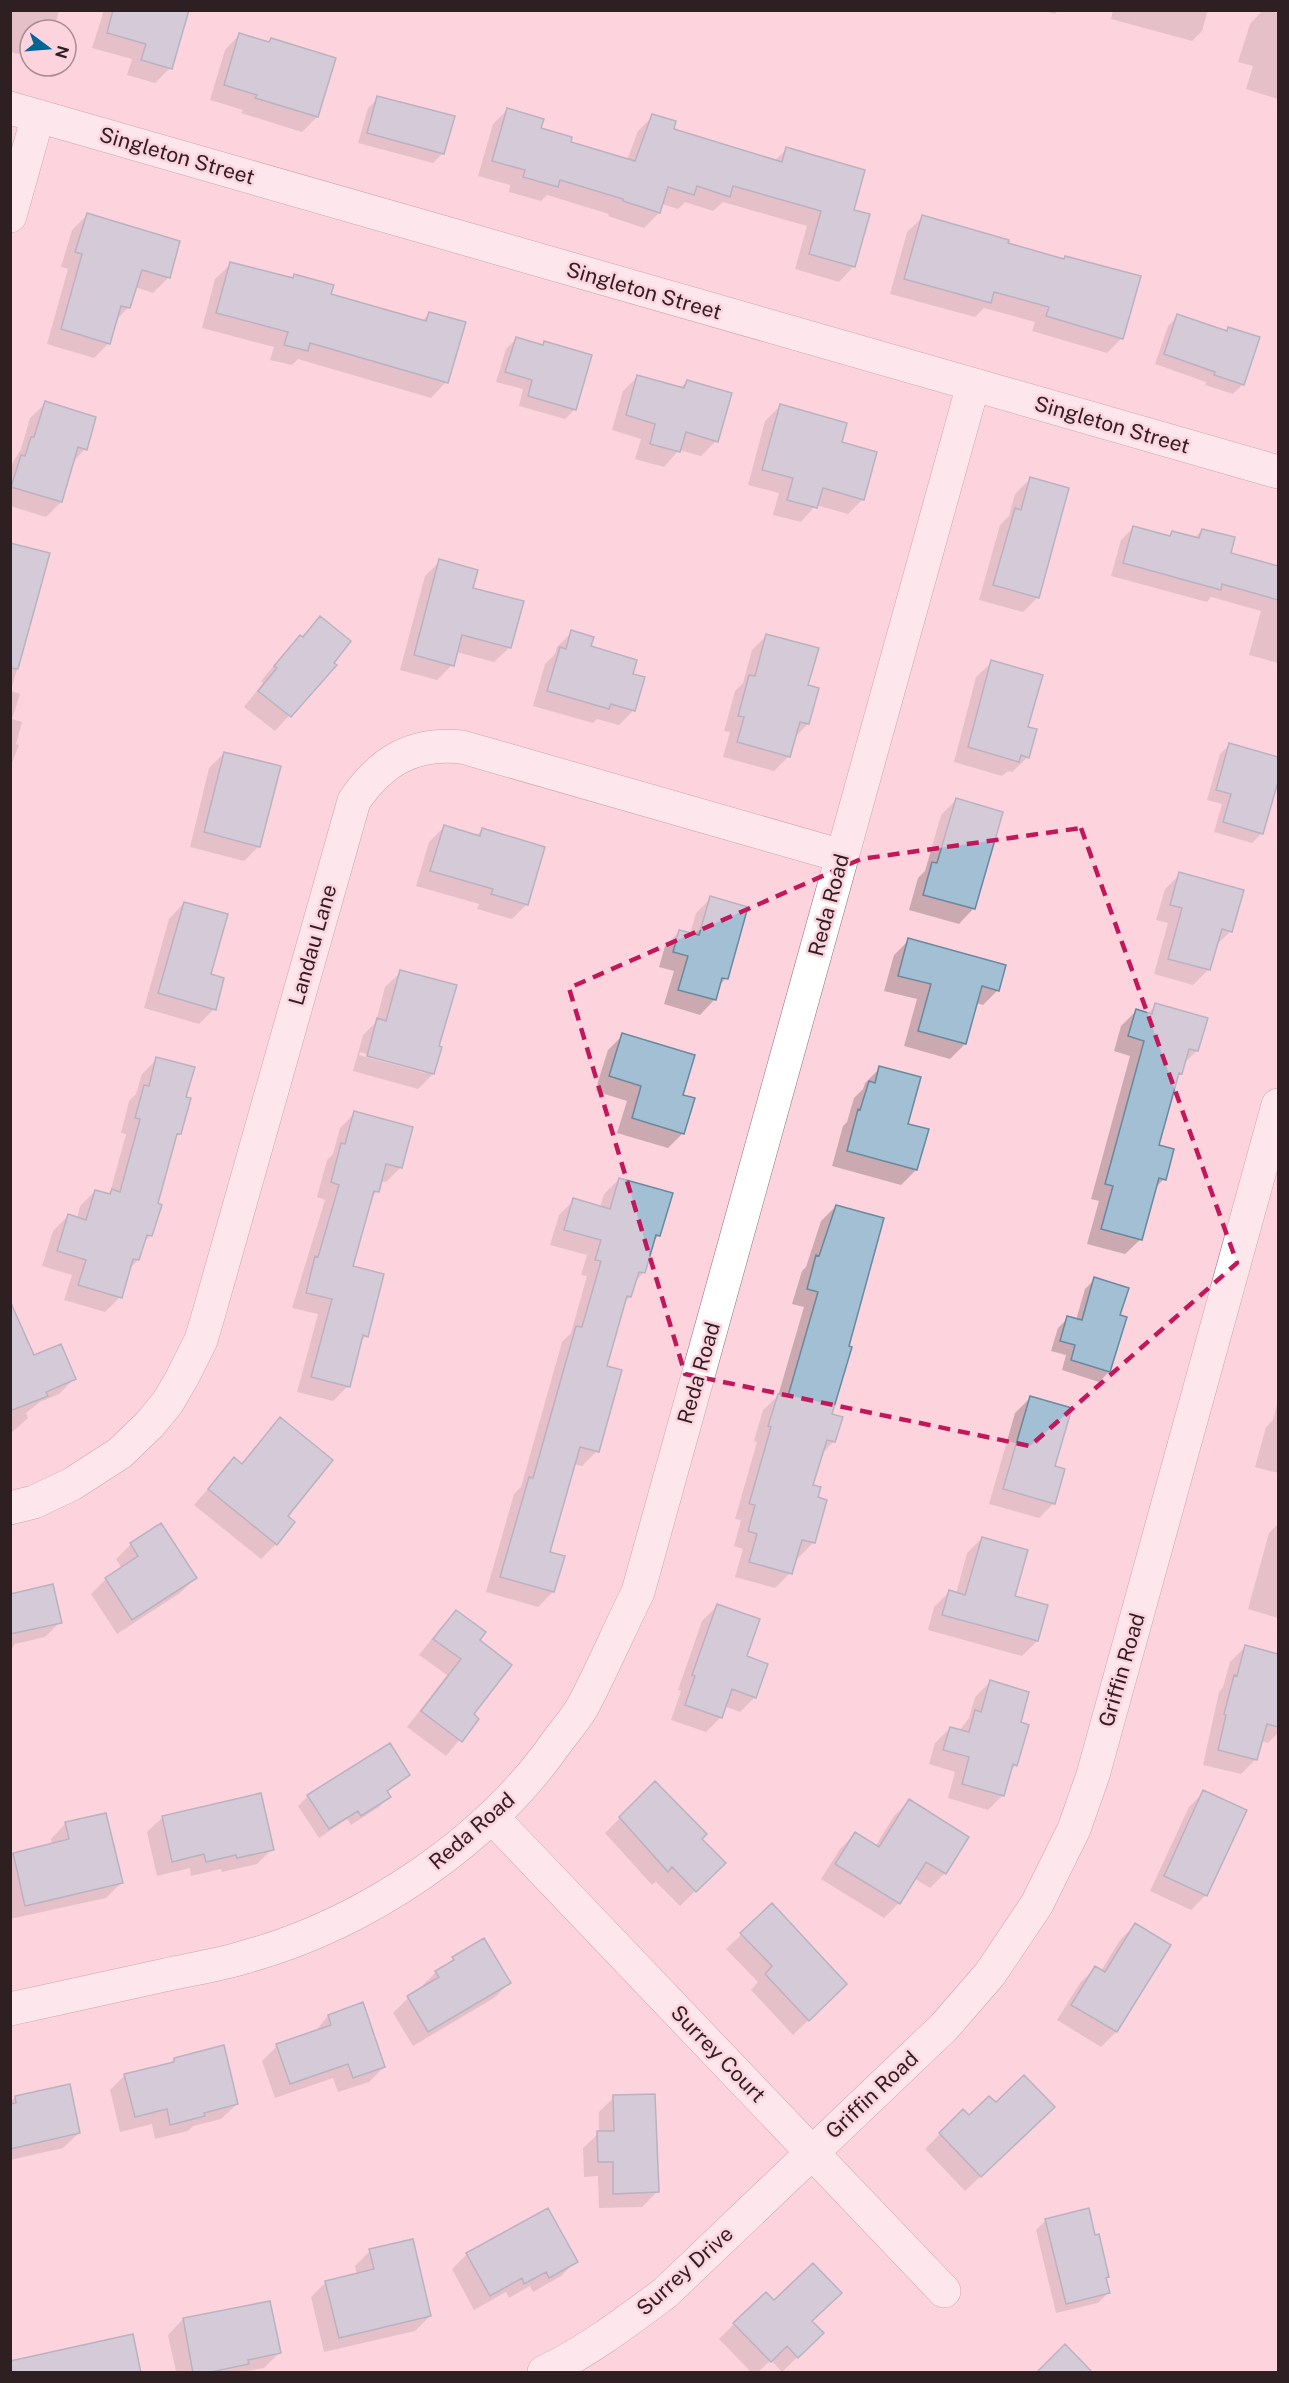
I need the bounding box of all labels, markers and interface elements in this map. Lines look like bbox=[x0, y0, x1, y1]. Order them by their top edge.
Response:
north arrow bbox=[18, 18, 78, 78]
text: N bbox=[51, 43, 73, 61]
street label: Singleton Street bbox=[97, 121, 258, 190]
street label: Singleton Street bbox=[564, 256, 725, 325]
street label: Singleton Street bbox=[1032, 390, 1193, 459]
street label: Reda Road bbox=[803, 851, 854, 959]
street label: Landau Lane bbox=[283, 882, 342, 1008]
street label: Reda Road bbox=[672, 1319, 725, 1427]
street label: Griffin Road bbox=[1093, 1610, 1150, 1730]
street label: Reda Road bbox=[424, 1787, 519, 1874]
street label: Surrey Court bbox=[666, 2000, 771, 2107]
street label: Griffin Road bbox=[820, 2046, 923, 2144]
street label: Surrey Drive bbox=[631, 2221, 738, 2320]

